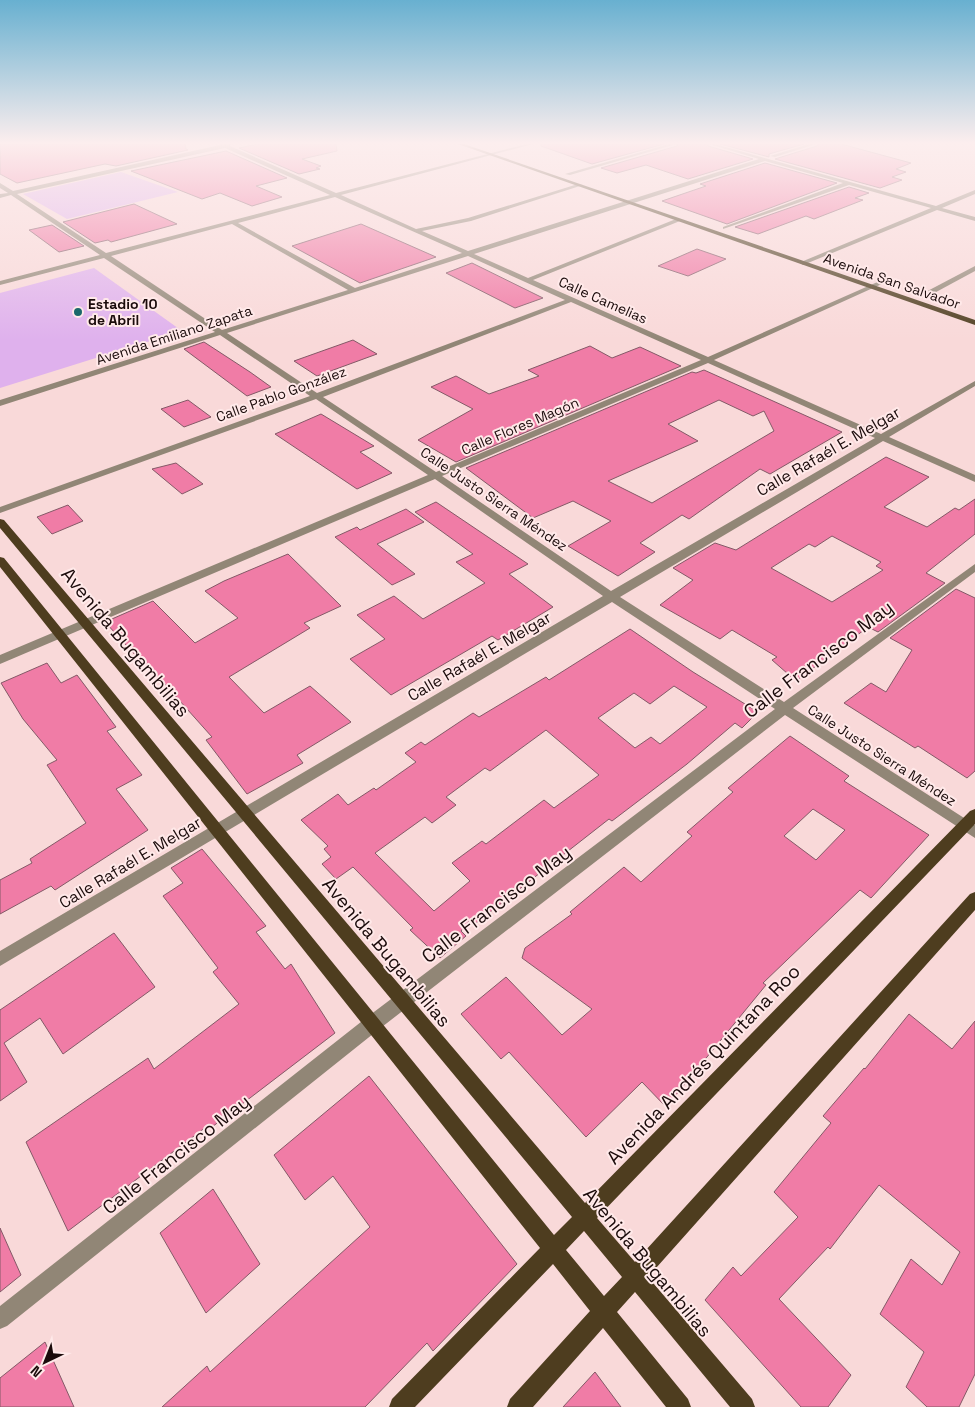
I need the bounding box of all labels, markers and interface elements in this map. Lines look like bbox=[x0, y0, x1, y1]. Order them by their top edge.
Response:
street label: Avenida San Salvador bbox=[821, 249, 963, 313]
street label: Calle Camelias bbox=[556, 272, 650, 328]
place label: Estadio 10 de Abril bbox=[88, 295, 157, 329]
street label: Avenida Emiliano Zapata bbox=[94, 301, 254, 369]
marker: Estadio 10 de Abril bbox=[72, 306, 84, 318]
street label: Calle Pablo González bbox=[213, 362, 349, 426]
street label: Calle Flores Magón bbox=[459, 393, 581, 459]
street label: Calle Rafaél E. Melgar bbox=[753, 402, 904, 501]
street label: Calle Justo Sierra Méndez bbox=[417, 443, 571, 555]
street label: Avenida Bugambilias bbox=[56, 562, 196, 722]
street label: Calle Francisco May bbox=[738, 595, 898, 724]
street label: Calle Rafaél E. Melgar bbox=[404, 607, 555, 706]
street label: Calle Justo Sierra Méndez bbox=[804, 700, 960, 810]
street label: Calle Rafaél E. Melgar bbox=[55, 812, 205, 913]
street label: Calle Francisco May bbox=[416, 840, 576, 969]
street label: Avenida Bugambilias bbox=[317, 872, 457, 1032]
street label: Avenida Andrés Quintana Roo bbox=[601, 959, 806, 1170]
street label: Calle Francisco May bbox=[97, 1089, 255, 1220]
street label: Avenida Bugambilias bbox=[578, 1182, 718, 1342]
north arrow bbox=[20, 1337, 70, 1387]
text: N bbox=[27, 1362, 46, 1381]

